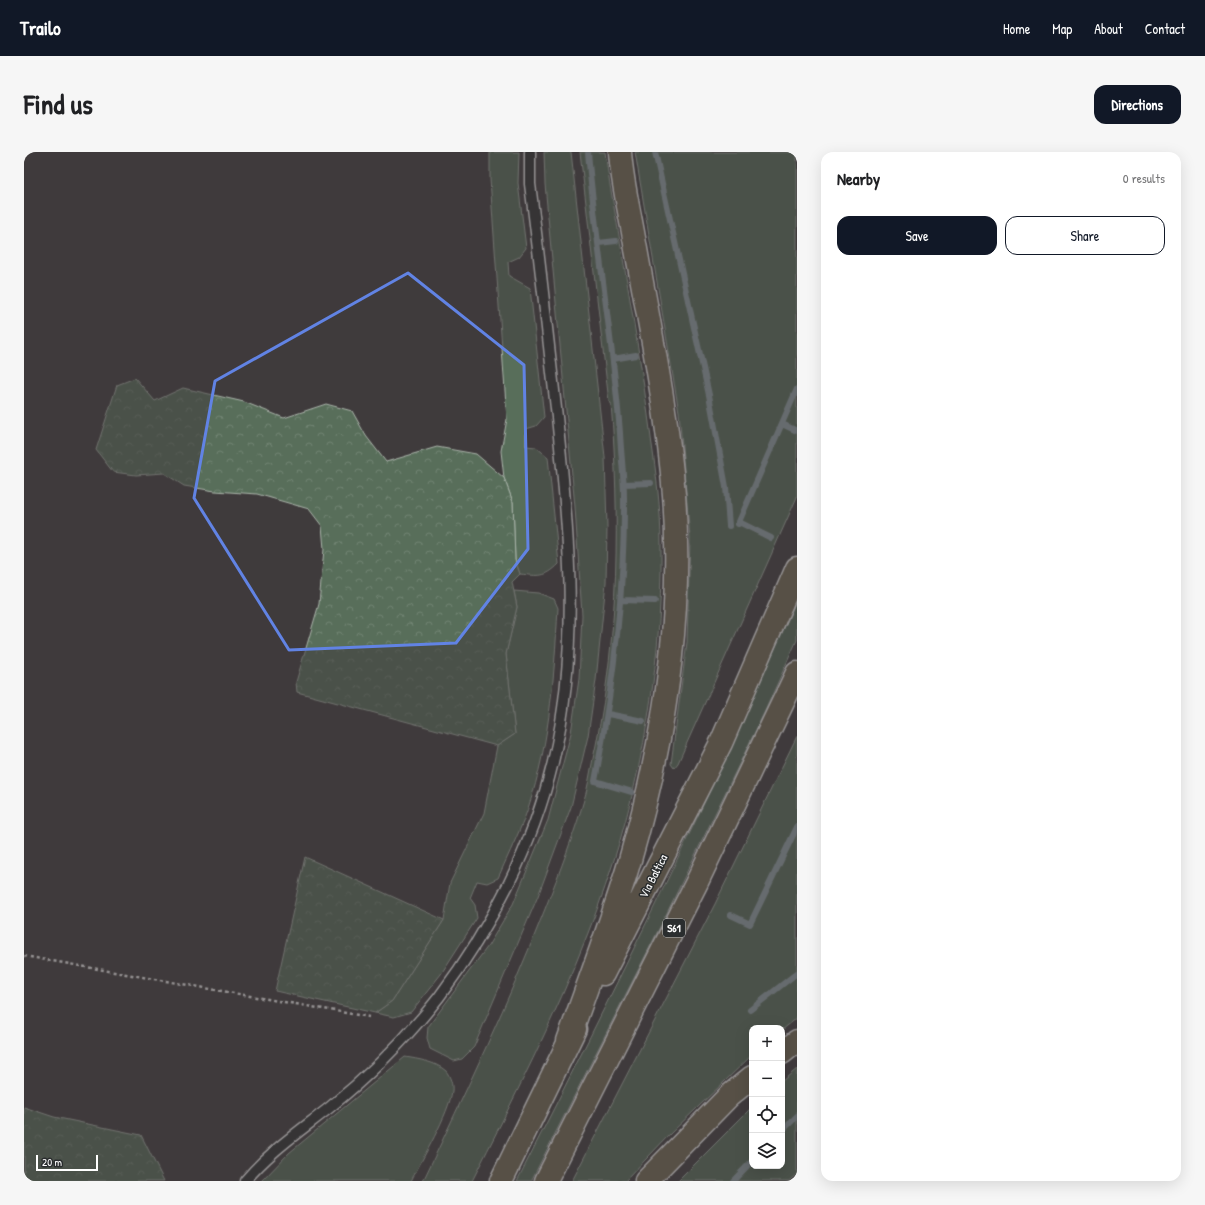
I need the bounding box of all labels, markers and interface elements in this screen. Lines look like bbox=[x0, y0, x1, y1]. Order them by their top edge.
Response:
text: Trailo bbox=[20, 15, 61, 41]
text: Home bbox=[1003, 19, 1030, 38]
text: Map bbox=[1052, 19, 1072, 38]
text: About bbox=[1094, 19, 1123, 38]
text: Contact bbox=[1145, 19, 1185, 38]
text: Find us bbox=[24, 85, 93, 123]
button: Directions bbox=[1094, 85, 1181, 124]
text: Nearby bbox=[837, 167, 880, 190]
text: 0 results bbox=[1123, 169, 1165, 187]
button: Save bbox=[837, 216, 997, 255]
button: Share bbox=[1005, 216, 1165, 255]
street label: Via Baltica bbox=[635, 851, 671, 901]
road number: S61 bbox=[663, 919, 685, 937]
map controls bbox=[749, 1025, 785, 1169]
button: + bbox=[749, 1025, 785, 1061]
button: − bbox=[749, 1061, 785, 1097]
button: locate bbox=[749, 1097, 785, 1133]
button: layers bbox=[749, 1133, 785, 1169]
scale bar bbox=[36, 1153, 98, 1172]
text: 20 m bbox=[42, 1155, 62, 1169]

